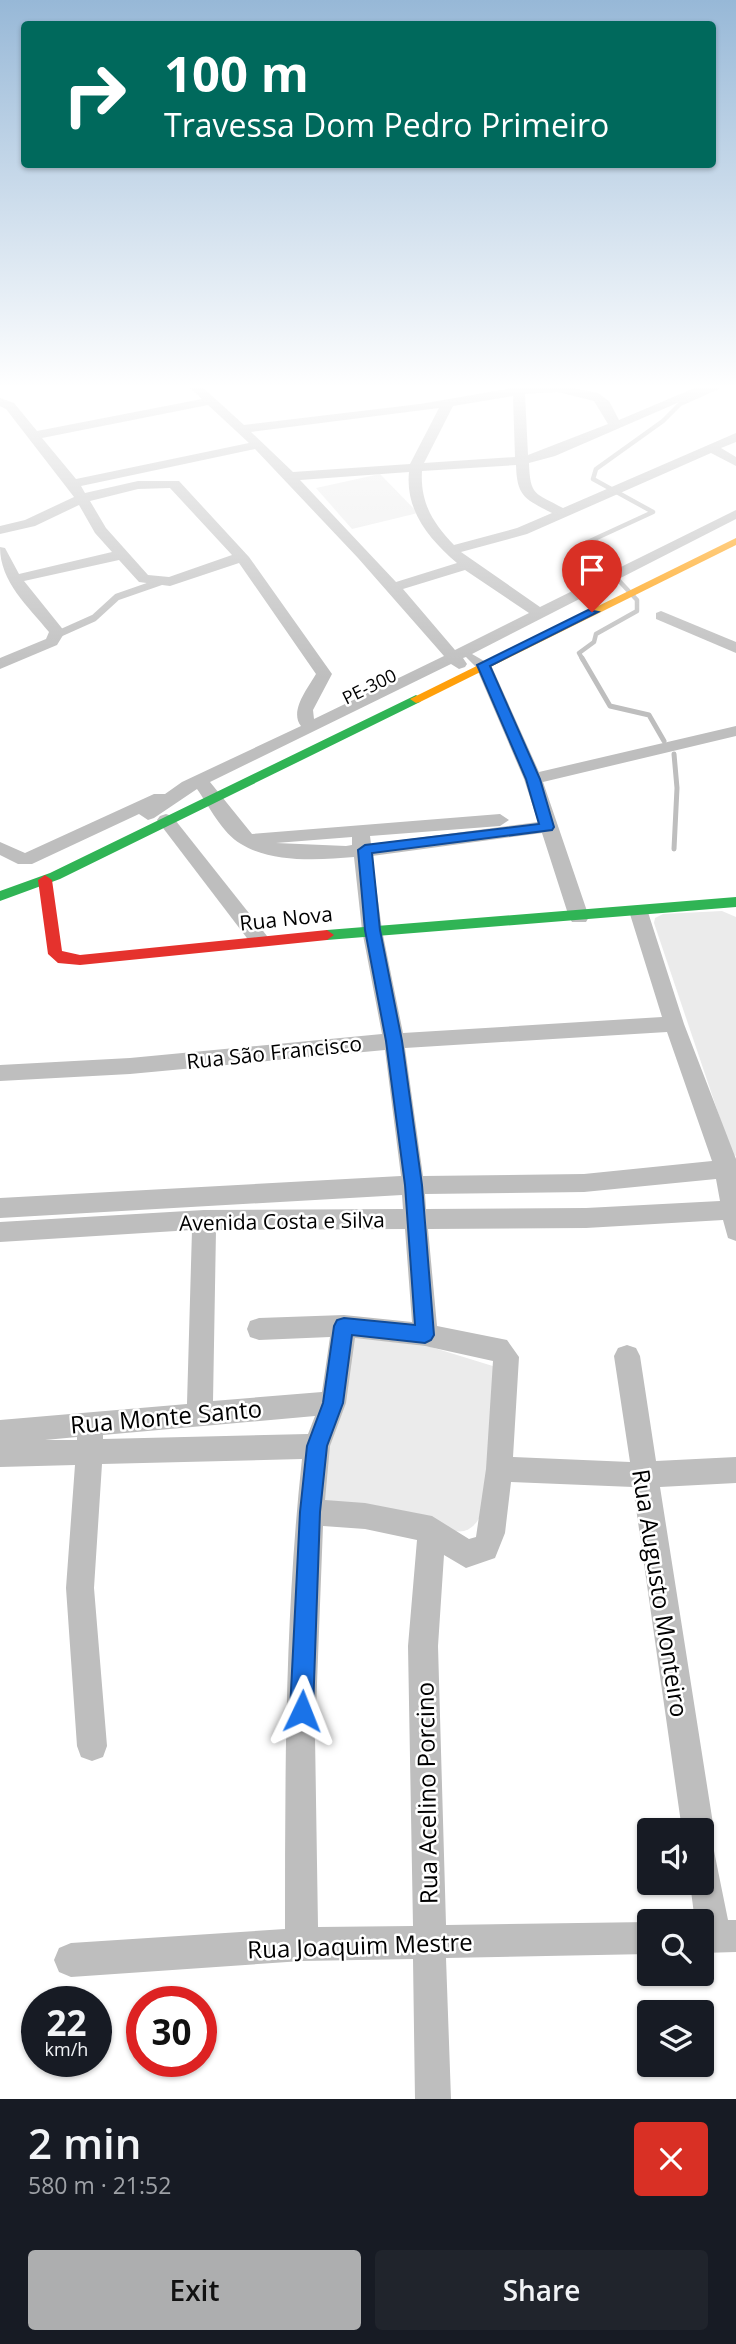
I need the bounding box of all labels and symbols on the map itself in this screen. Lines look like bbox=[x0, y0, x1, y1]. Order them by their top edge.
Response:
pin bbox=[562, 540, 622, 612]
street label: PE-300 bbox=[338, 663, 400, 709]
street label: Rua Nova bbox=[238, 899, 334, 937]
street label: Rua São Francisco bbox=[185, 1029, 363, 1075]
street label: Avenida Costa e Silva bbox=[179, 1205, 385, 1237]
street label: Rua Monte Santo bbox=[69, 1391, 263, 1441]
street label: Rua Augusto Monteiro bbox=[625, 1467, 697, 1719]
position arrow bbox=[265, 1674, 339, 1748]
street label: Rua Acelino Porcino bbox=[408, 1682, 444, 1904]
street label: Rua Joaquim Mestre bbox=[247, 1925, 473, 1965]
speed limit sign: 30 bbox=[126, 1986, 217, 2077]

